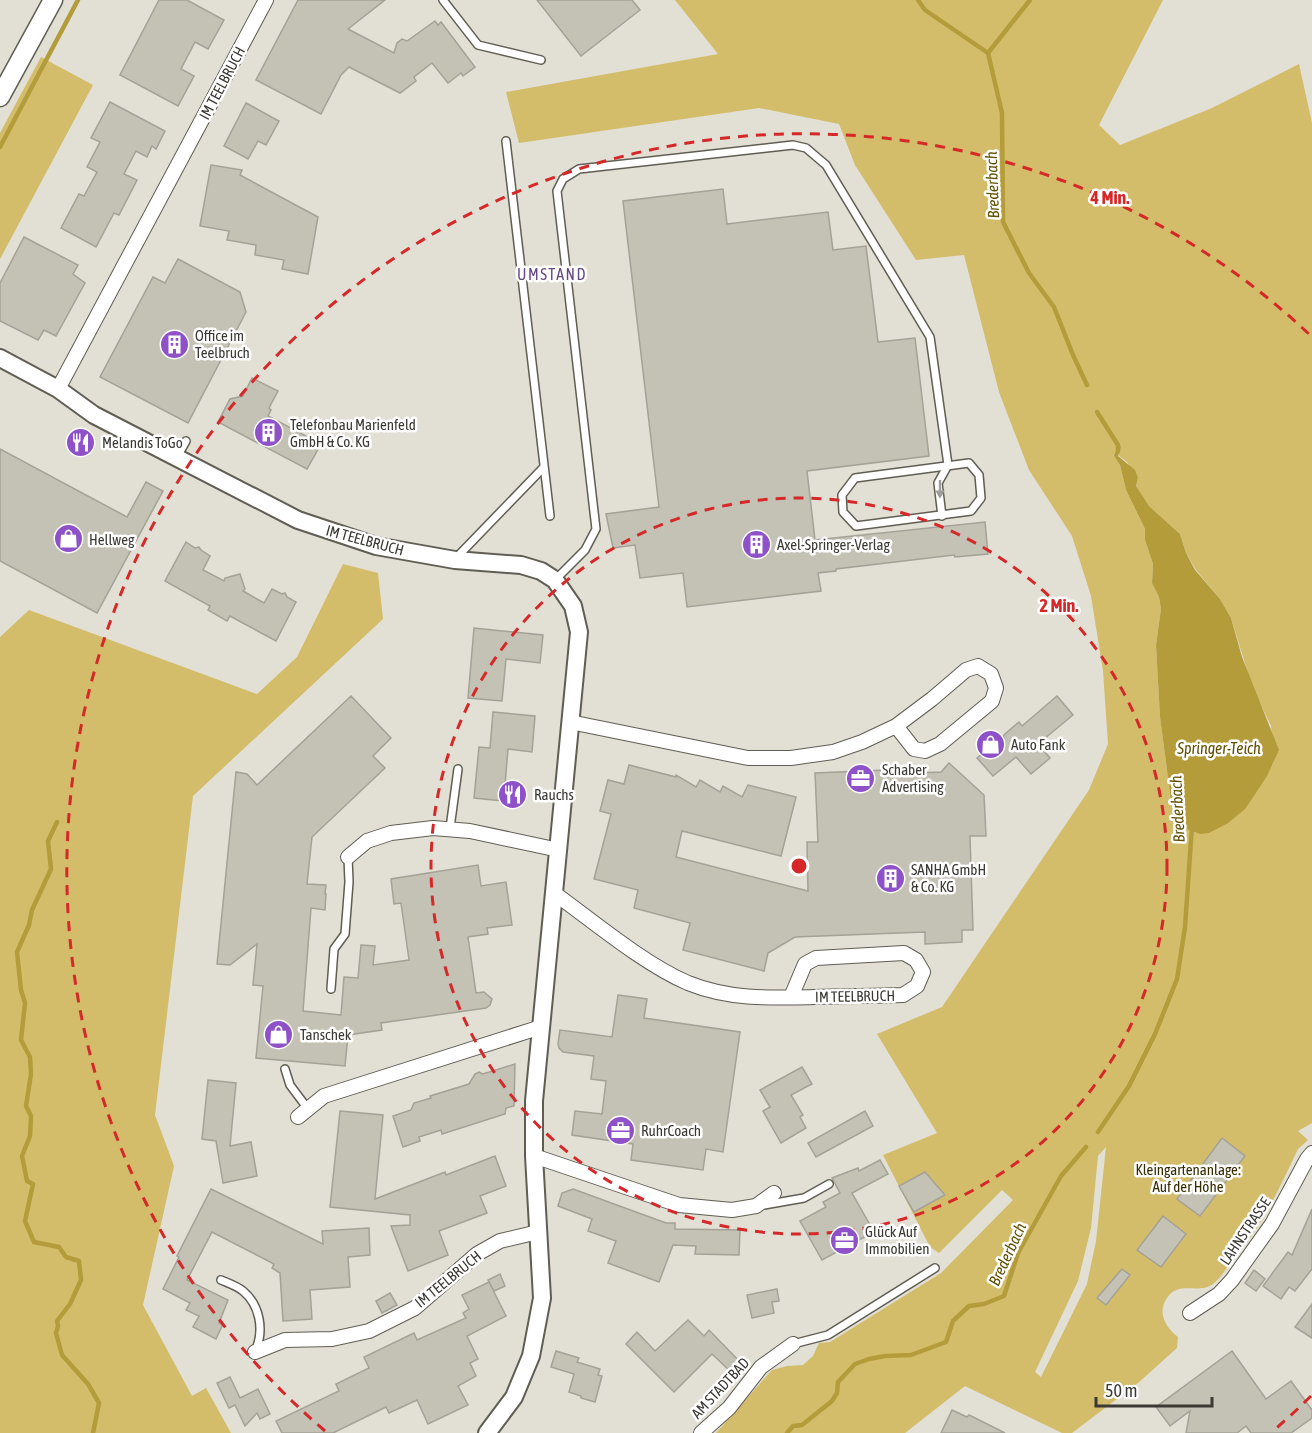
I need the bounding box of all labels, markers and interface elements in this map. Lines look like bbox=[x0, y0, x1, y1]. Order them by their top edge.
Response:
street label: IM TEELBRUCH bbox=[196, 44, 248, 122]
water label: Brederbach bbox=[982, 151, 1002, 219]
text: 4 Min. bbox=[1089, 187, 1130, 208]
district label: UMSTAND bbox=[517, 265, 587, 283]
place label: Office im Teelbruch bbox=[195, 327, 250, 361]
building icon: Office im Teelbruch bbox=[158, 328, 190, 360]
place label: Telefonbau Marienfeld GmbH & Co. KG bbox=[290, 416, 416, 450]
building icon: Telefonbau Marienfeld GmbH & Co. KG bbox=[253, 417, 285, 449]
restaurant icon: Melandis ToGo bbox=[65, 426, 97, 458]
place label: Melandis ToGo bbox=[102, 434, 183, 451]
one-way arrow bbox=[935, 480, 945, 499]
street label: IM TEELBRUCH bbox=[324, 521, 406, 559]
shop icon: Hellweg bbox=[52, 523, 84, 555]
building icon: Axel-Springer-Verlag bbox=[740, 528, 772, 560]
place label: Hellweg bbox=[89, 531, 135, 548]
place label: Axel-Springer-Verlag bbox=[777, 536, 891, 553]
text: 2 Min. bbox=[1039, 595, 1079, 616]
shop icon: Auto Fank bbox=[974, 728, 1006, 760]
place label: Auto Fank bbox=[1011, 736, 1066, 753]
water label: Springer-Teich bbox=[1176, 739, 1261, 758]
place label: Schaber Advertising bbox=[882, 761, 944, 795]
office icon: Schaber Advertising bbox=[845, 762, 877, 794]
water label: Brederbach bbox=[1166, 775, 1188, 843]
restaurant icon: Rauchs bbox=[497, 778, 529, 810]
place label: Rauchs bbox=[534, 786, 574, 803]
centre of rings bbox=[789, 856, 809, 876]
place label: SANHA GmbH & Co. KG bbox=[911, 861, 986, 895]
building icon: SANHA GmbH & Co. KG bbox=[874, 862, 906, 894]
street label: IM TEELBRUCH bbox=[815, 987, 895, 1005]
shop icon: Tanschek bbox=[263, 1018, 295, 1050]
place label: Tanschek bbox=[300, 1026, 352, 1043]
office icon: RuhrCoach bbox=[604, 1114, 636, 1146]
place label: RuhrCoach bbox=[641, 1122, 701, 1139]
park label: Kleingartenanlage: Auf der Höhe bbox=[1135, 1161, 1241, 1195]
street label: LAHNSTRASSE bbox=[1216, 1194, 1274, 1268]
water label: Brederbach bbox=[985, 1220, 1029, 1288]
place label: Glück Auf Immobilien bbox=[865, 1223, 930, 1257]
office icon: Glück Auf Immobilien bbox=[828, 1224, 860, 1256]
street label: IM TEELBRUCH bbox=[412, 1247, 484, 1311]
street label: AM STADTBAD bbox=[688, 1354, 752, 1422]
scale bar bbox=[1096, 1370, 1212, 1408]
text: 50 m bbox=[1105, 1380, 1137, 1401]

